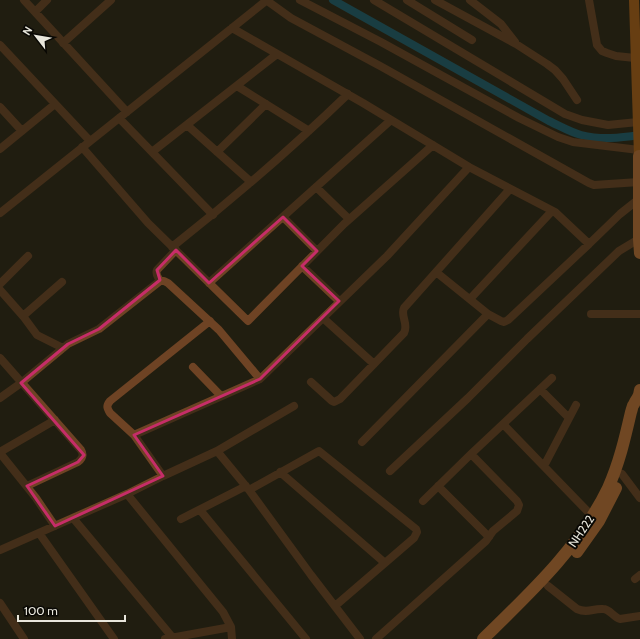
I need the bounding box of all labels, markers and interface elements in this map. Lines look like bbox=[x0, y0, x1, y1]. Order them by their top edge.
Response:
north arrow bbox=[16, 16, 56, 56]
text: N bbox=[19, 24, 35, 38]
street label: NH222 bbox=[565, 512, 597, 550]
scale bar bbox=[18, 597, 125, 623]
text: 100 m bbox=[24, 603, 58, 618]

